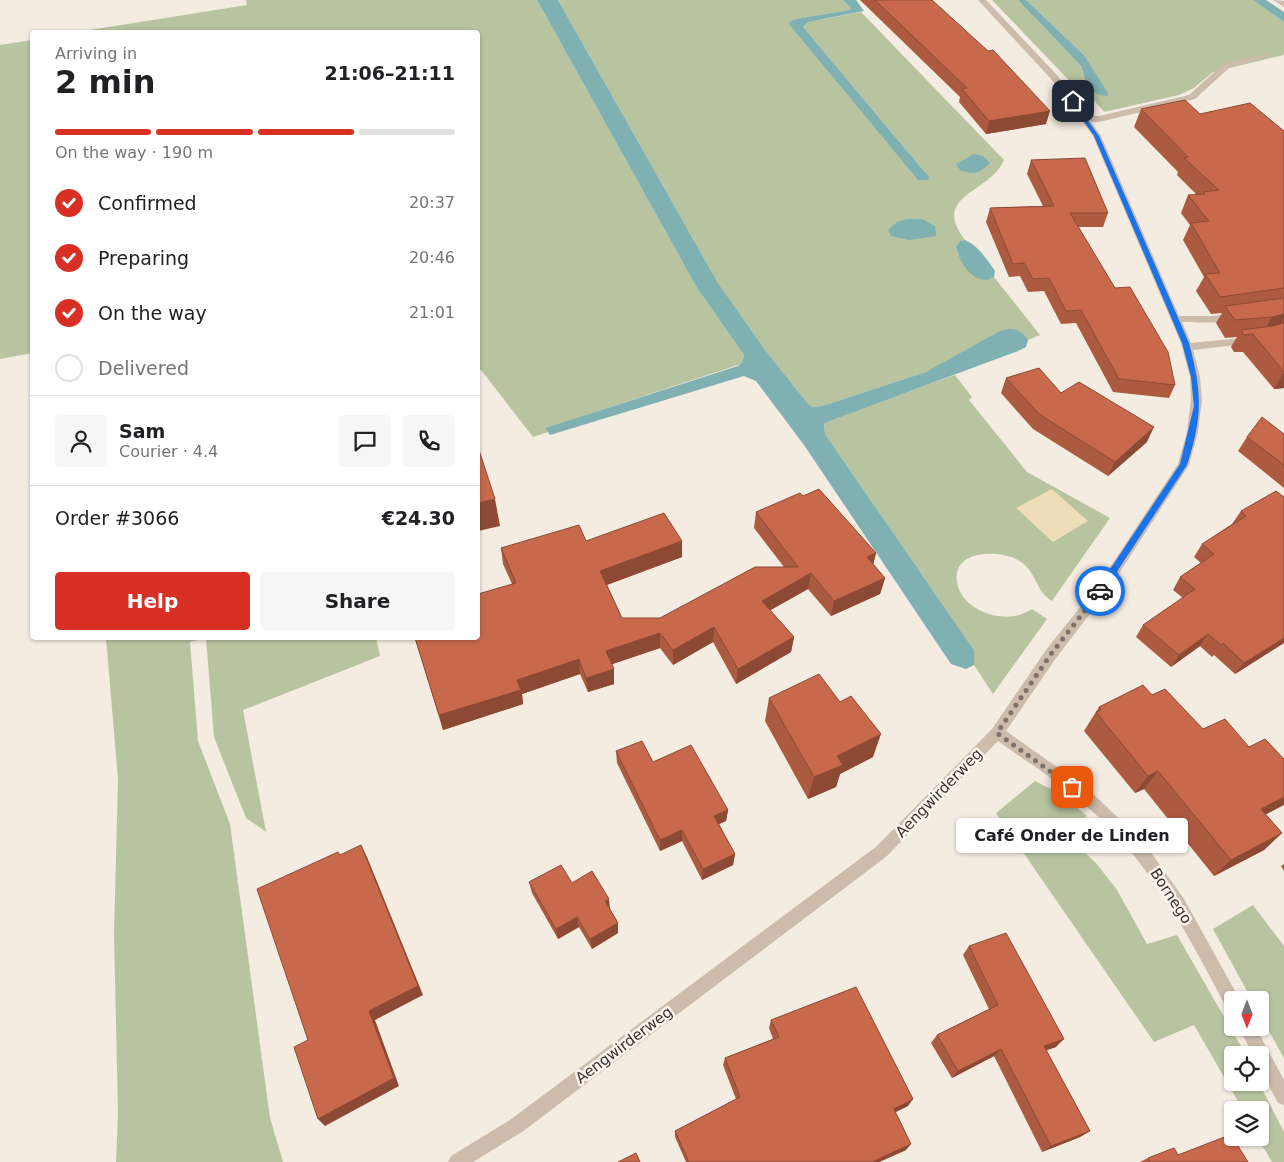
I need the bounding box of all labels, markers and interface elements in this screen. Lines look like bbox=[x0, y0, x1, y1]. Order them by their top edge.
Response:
text: Arriving in bbox=[55, 44, 137, 63]
text: 21:06–21:11 bbox=[325, 62, 455, 84]
text: 2 min bbox=[55, 63, 156, 101]
pin bbox=[1052, 80, 1094, 122]
icon: home bbox=[1059, 87, 1087, 115]
text: On the way · 190 m bbox=[55, 143, 213, 162]
icon: check bbox=[55, 189, 83, 217]
text: Confirmed bbox=[98, 192, 197, 214]
text: 20:37 bbox=[409, 193, 455, 212]
icon: check bbox=[55, 244, 83, 272]
text: Preparing bbox=[98, 247, 189, 269]
text: 20:46 bbox=[409, 248, 455, 267]
icon: check bbox=[55, 299, 83, 327]
text: On the way bbox=[98, 302, 207, 324]
text: 21:01 bbox=[409, 303, 455, 322]
text: Delivered bbox=[98, 357, 189, 379]
button: person bbox=[55, 415, 107, 467]
button: chat bbox=[339, 415, 391, 467]
button: phone bbox=[403, 415, 455, 467]
text: Sam bbox=[119, 420, 165, 442]
text: Courier · 4.4 bbox=[119, 442, 218, 461]
text: Order #3066 bbox=[55, 507, 179, 529]
text: €24.30 bbox=[382, 507, 455, 529]
courier bbox=[1075, 566, 1125, 616]
button: Help bbox=[55, 572, 250, 630]
button: Share bbox=[260, 572, 455, 630]
icon: car bbox=[1086, 577, 1114, 605]
street label: Aengwirderweg bbox=[892, 745, 986, 841]
pin bbox=[1051, 766, 1093, 808]
icon: bag bbox=[1058, 773, 1086, 801]
callout: Café Onder de Linden bbox=[956, 817, 1188, 852]
text: Café Onder de Linden bbox=[974, 826, 1170, 845]
street label: Bornego bbox=[1146, 865, 1196, 927]
north arrow bbox=[1224, 991, 1269, 1036]
map controls bbox=[1224, 991, 1269, 1146]
street label: Aengwirderweg bbox=[572, 1003, 676, 1087]
button: locate bbox=[1224, 1046, 1269, 1091]
button: layers bbox=[1224, 1101, 1269, 1146]

